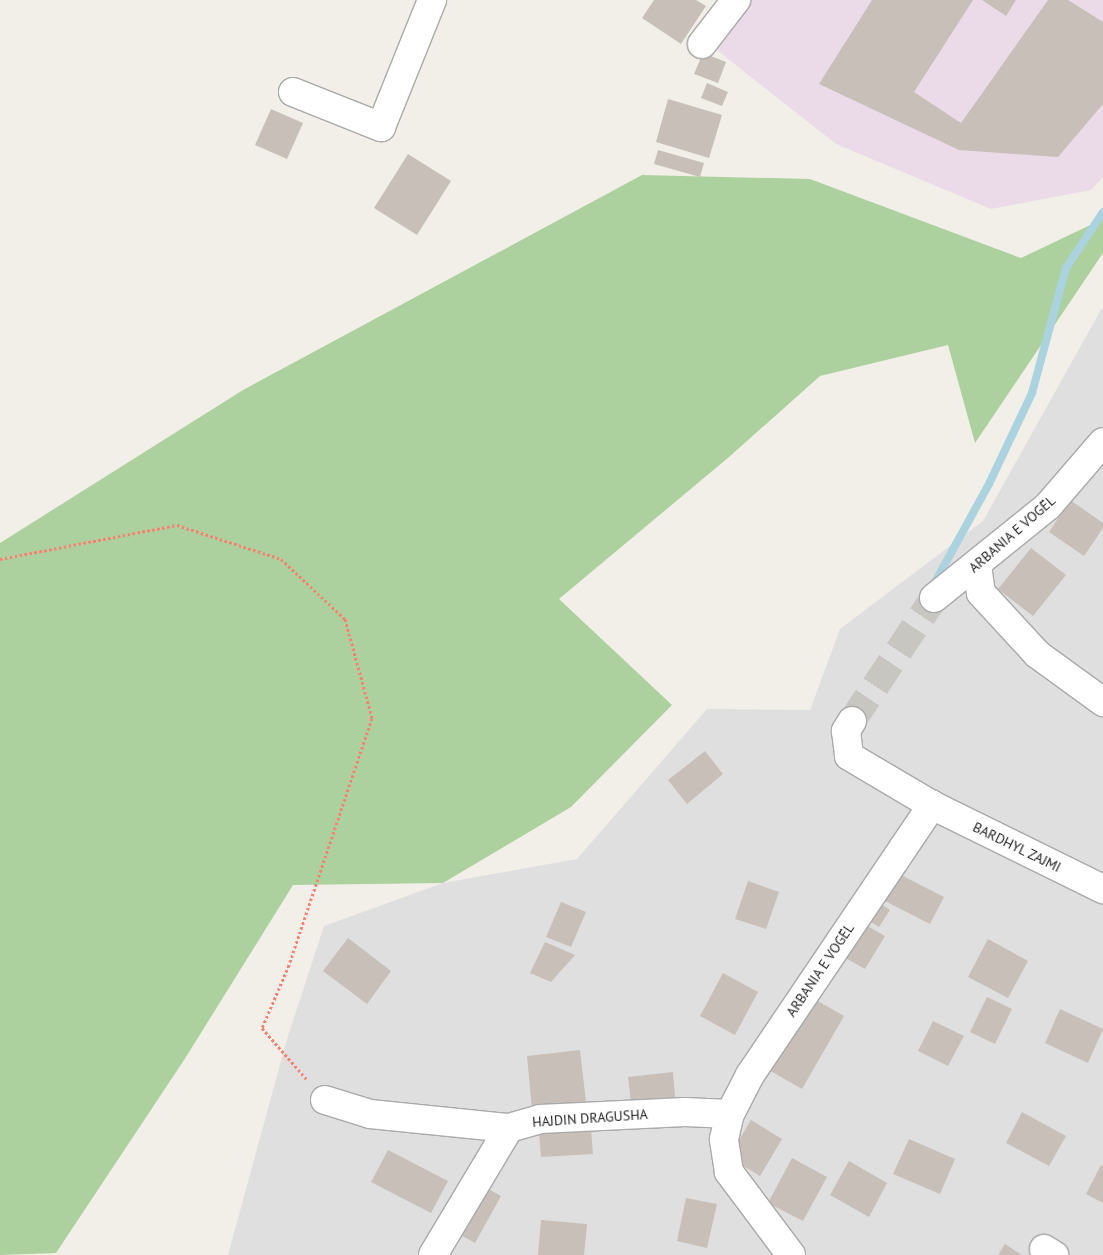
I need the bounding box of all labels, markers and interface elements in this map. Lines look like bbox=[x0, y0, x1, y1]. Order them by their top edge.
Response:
street label: ARBANIA E VOGËL bbox=[965, 492, 1059, 576]
street label: BARDHYL ZAJMI bbox=[970, 818, 1064, 876]
street label: ARBANIA E VOGËL bbox=[782, 920, 858, 1020]
street label: HAJDIN DRAGUSHA bbox=[532, 1106, 648, 1130]

